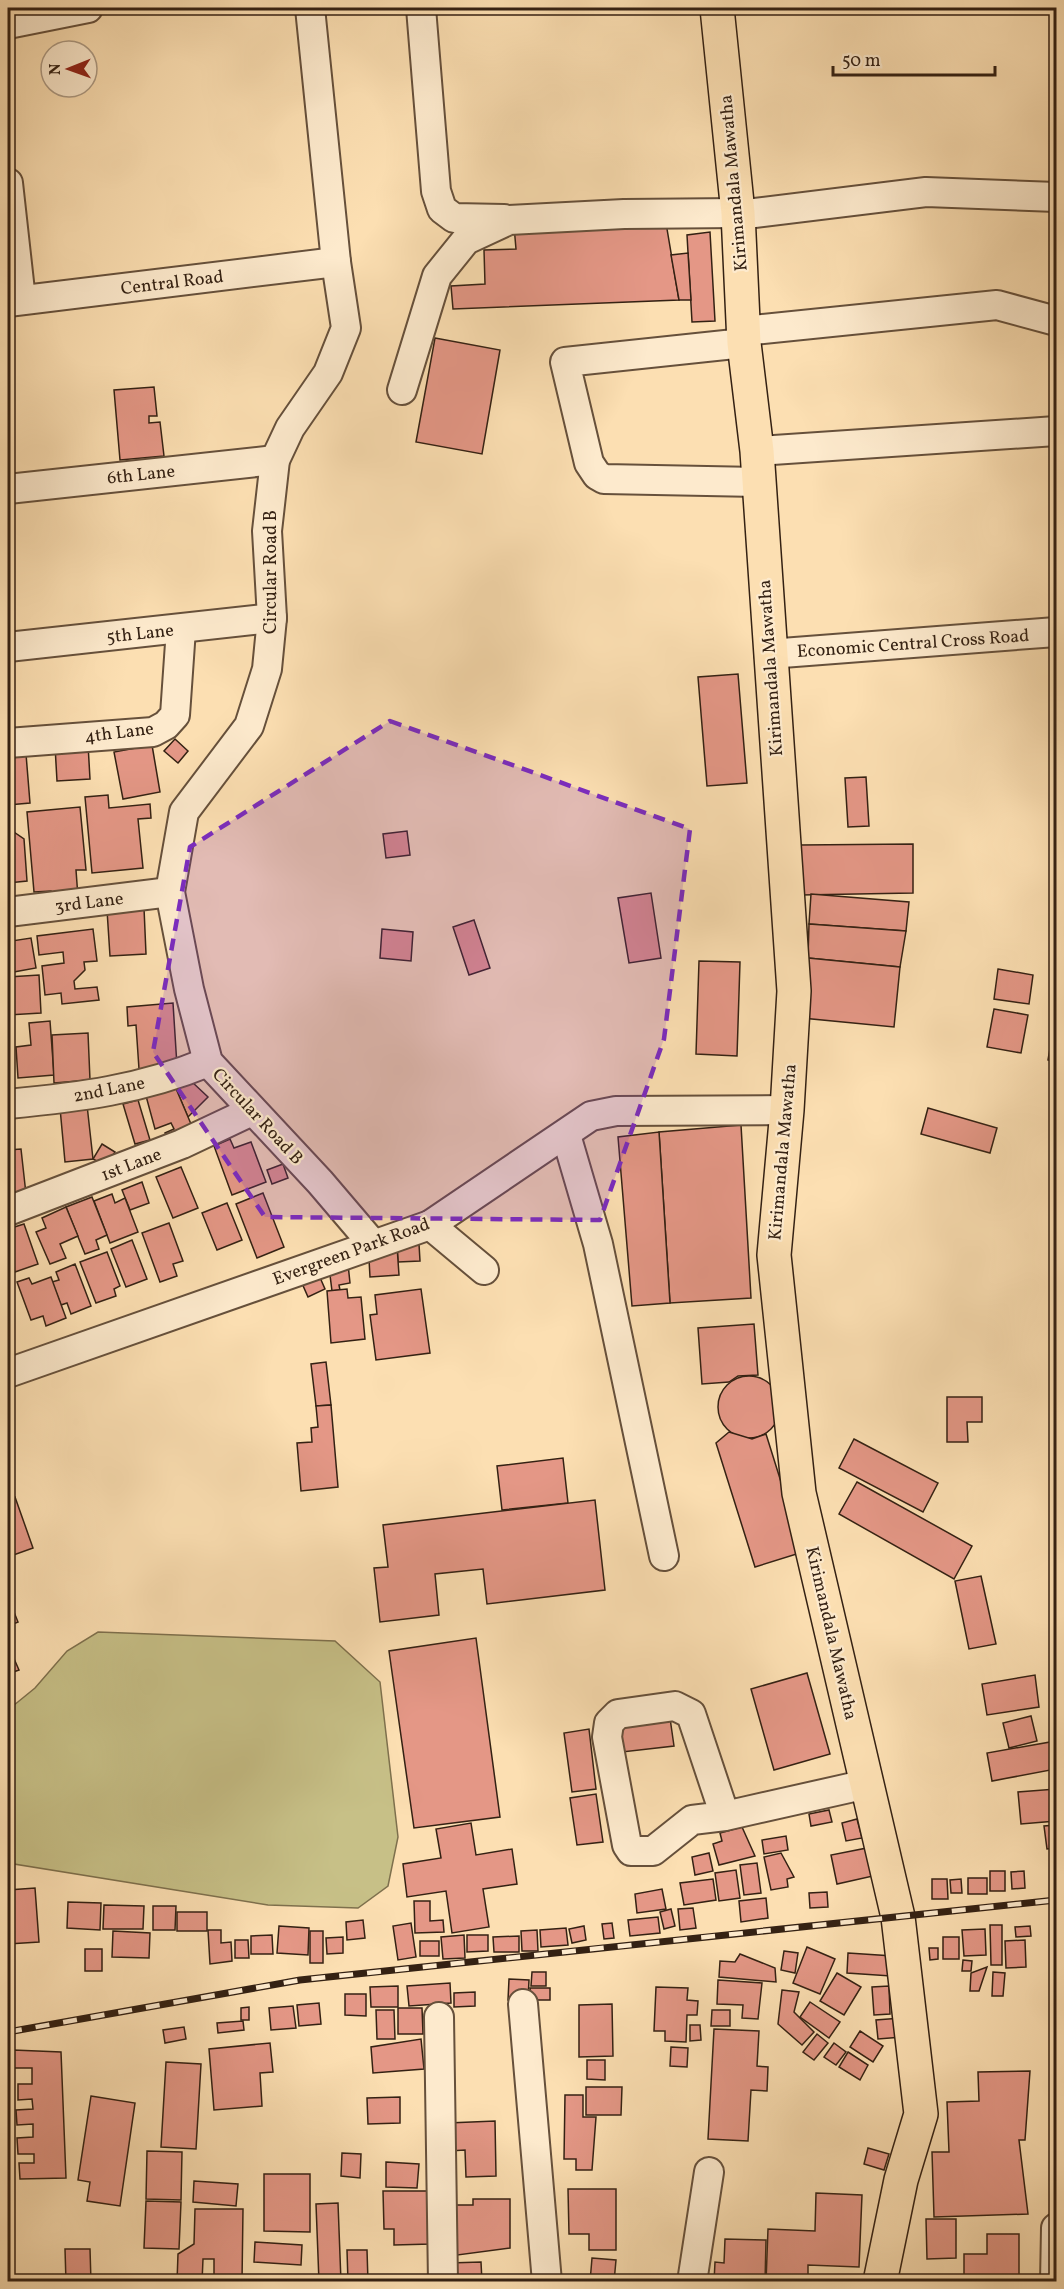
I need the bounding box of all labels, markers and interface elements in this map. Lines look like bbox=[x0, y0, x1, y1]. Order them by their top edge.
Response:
north arrow bbox=[39, 39, 99, 99]
scale bar bbox=[833, 39, 995, 77]
text: 50 m bbox=[842, 49, 881, 74]
text: N bbox=[45, 63, 67, 75]
street label: Kirimandala Mawatha bbox=[714, 94, 755, 272]
street label: Central Road bbox=[119, 265, 225, 302]
street label: 6th Lane bbox=[106, 460, 176, 491]
street label: Circular Road B bbox=[259, 510, 284, 634]
street label: Kirimandala Mawatha bbox=[753, 579, 790, 757]
street label: 5th Lane bbox=[105, 619, 175, 650]
street label: Economic Central Cross Road bbox=[796, 624, 1030, 665]
street label: 4th Lane bbox=[83, 717, 155, 750]
street label: 3rd Lane bbox=[53, 887, 125, 920]
street label: Circular Road B bbox=[206, 1063, 308, 1171]
street label: Kirimandala Mawatha bbox=[763, 1063, 804, 1241]
street label: 2nd Lane bbox=[71, 1071, 147, 1110]
street label: 1st Lane bbox=[98, 1142, 165, 1188]
street label: Evergreen Park Road bbox=[270, 1212, 433, 1292]
street label: Kirimandala Mawatha bbox=[798, 1544, 863, 1722]

